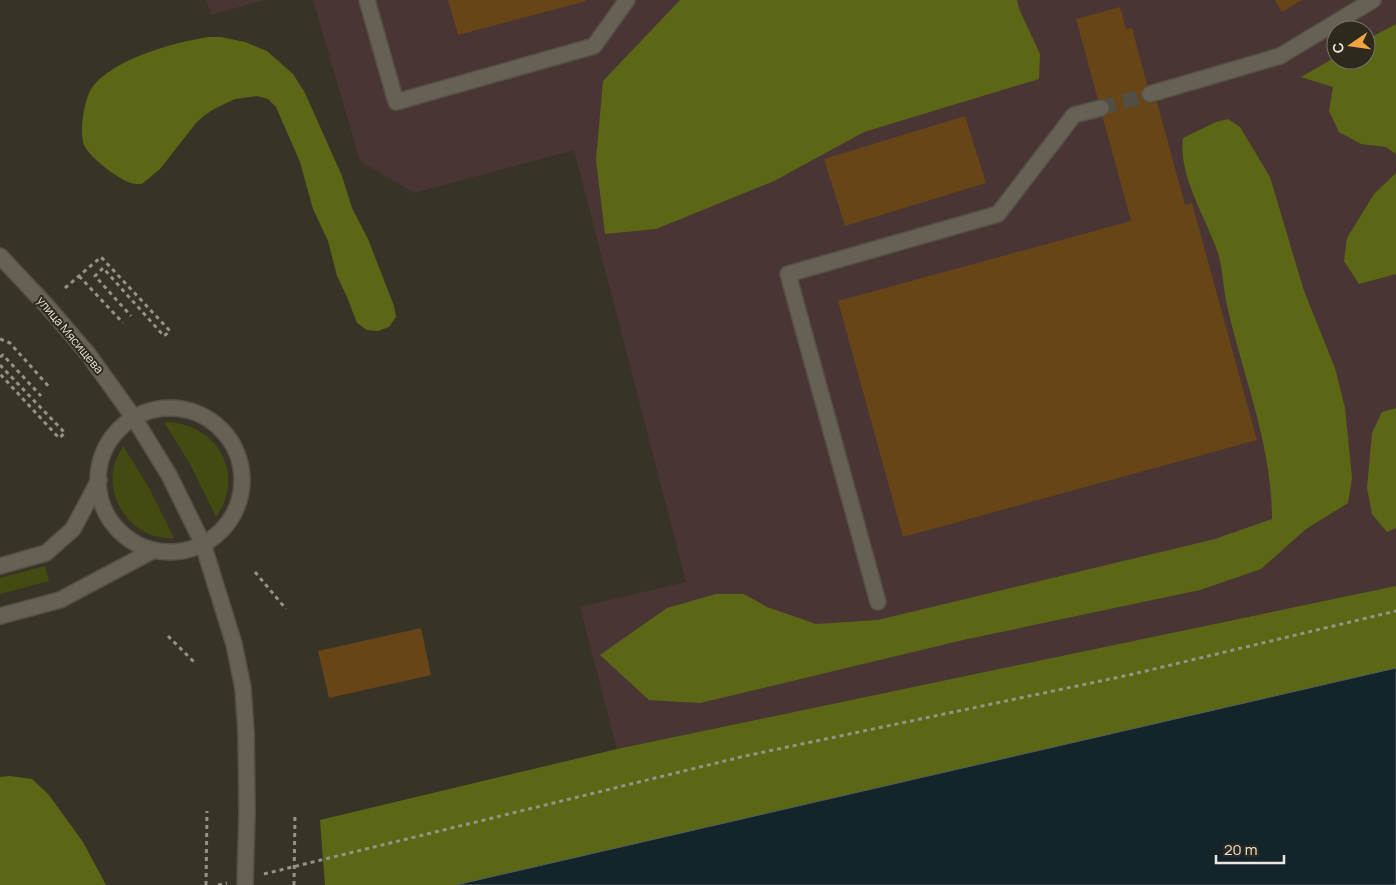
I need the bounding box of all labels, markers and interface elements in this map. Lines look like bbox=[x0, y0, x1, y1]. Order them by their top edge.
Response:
north arrow bbox=[1326, 20, 1376, 70]
text: С bbox=[1327, 41, 1348, 55]
street label: улица Мясищева bbox=[33, 293, 108, 377]
scale bar bbox=[1216, 832, 1284, 864]
text: 20 m bbox=[1224, 839, 1257, 860]

